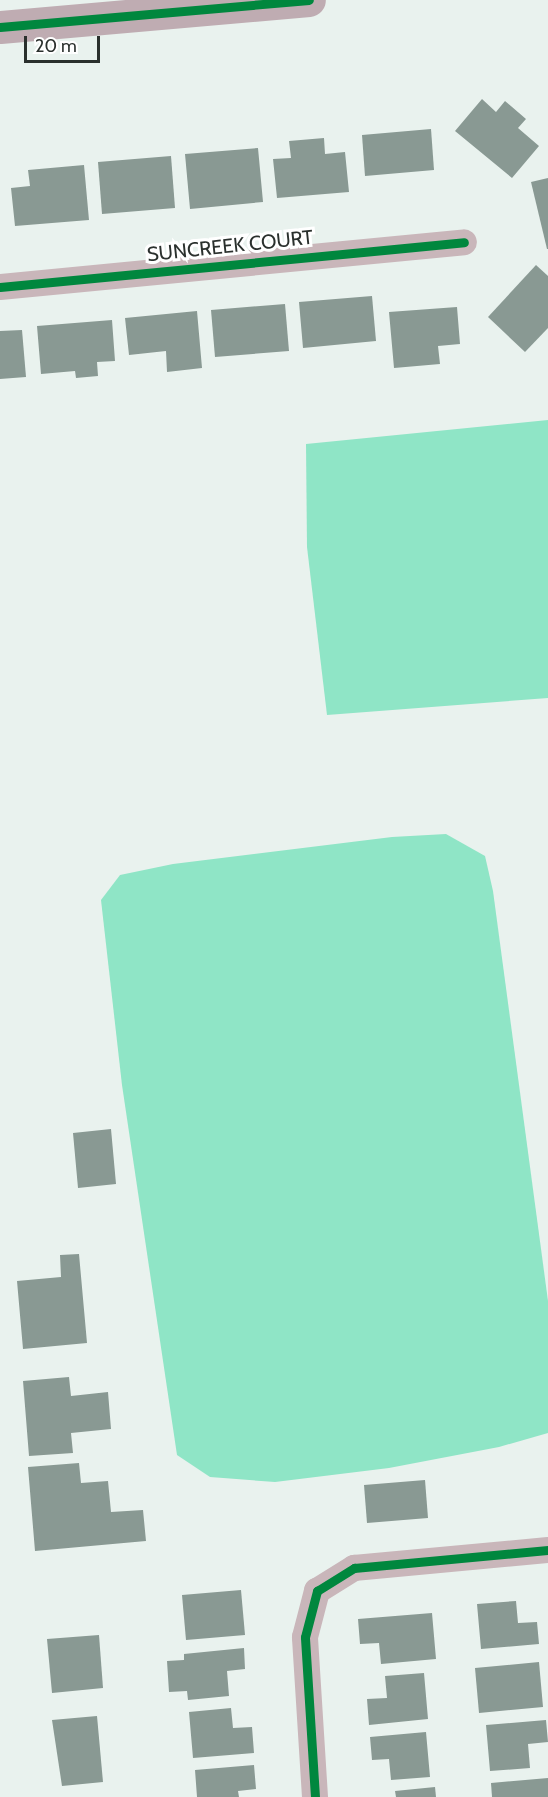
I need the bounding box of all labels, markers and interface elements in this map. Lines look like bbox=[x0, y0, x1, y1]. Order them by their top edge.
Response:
scale bar bbox=[27, 24, 104, 62]
text: 20 m bbox=[35, 35, 77, 57]
street label: SUNCREEK COURT bbox=[146, 225, 314, 267]

